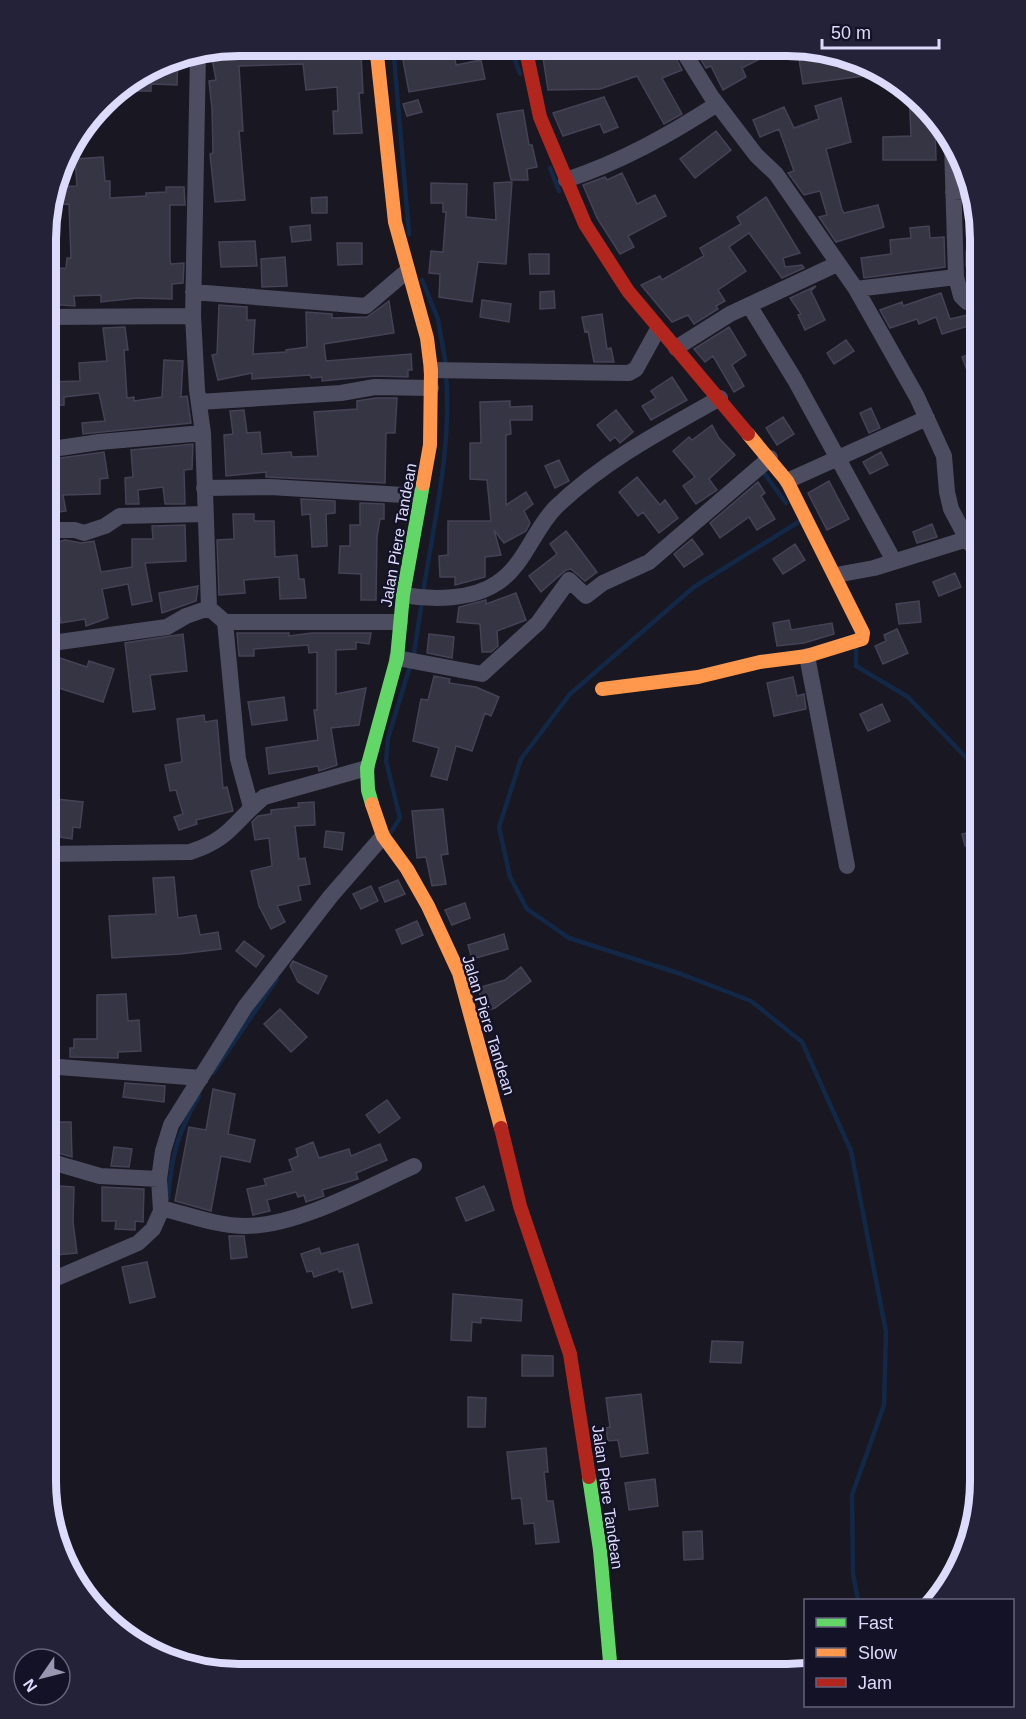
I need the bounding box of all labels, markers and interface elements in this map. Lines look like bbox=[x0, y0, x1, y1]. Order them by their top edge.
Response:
scale bar bbox=[822, 12, 939, 50]
text: 50 m bbox=[831, 23, 871, 43]
street label: Jalan Piere Tandean bbox=[377, 462, 420, 608]
street label: Jalan Piere Tandean bbox=[459, 953, 518, 1097]
street label: Jalan Piere Tandean bbox=[589, 1424, 626, 1570]
legend bbox=[804, 1599, 1014, 1707]
text: Fast bbox=[858, 1613, 893, 1633]
text: Slow bbox=[858, 1643, 898, 1663]
north arrow bbox=[12, 1647, 72, 1707]
text: Jam bbox=[858, 1673, 892, 1693]
text: N bbox=[20, 1676, 40, 1695]

